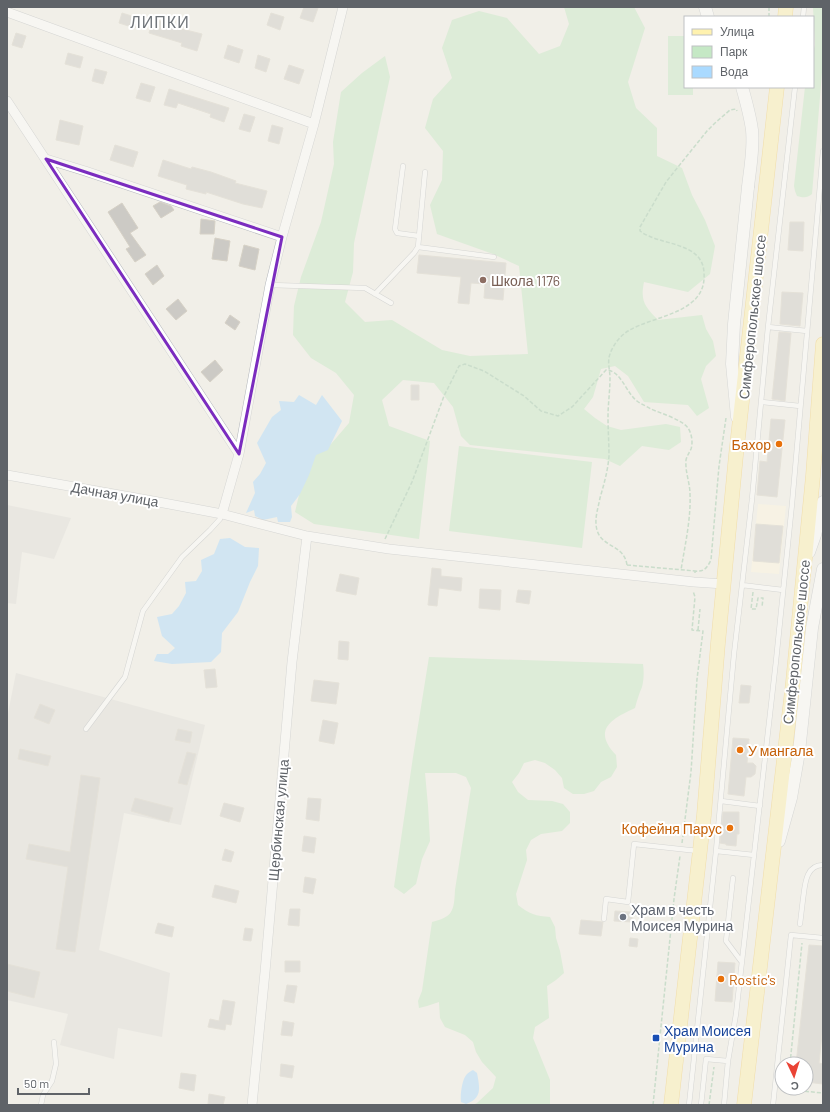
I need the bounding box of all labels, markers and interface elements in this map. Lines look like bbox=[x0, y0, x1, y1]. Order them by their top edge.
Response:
district label: ЛИПКИ bbox=[130, 12, 190, 31]
legend bbox=[684, 16, 814, 88]
text: Улица bbox=[720, 24, 754, 39]
text: Парк bbox=[720, 44, 748, 59]
text: Вода bbox=[720, 64, 748, 79]
street label: Симферопольское шоссе bbox=[735, 234, 769, 400]
place label: Школа 1176 bbox=[491, 272, 560, 289]
marker: Школа 1176 bbox=[478, 275, 488, 285]
place label: Бахор bbox=[732, 436, 771, 453]
marker: Бахор bbox=[774, 439, 784, 449]
street label: Дачная улица bbox=[70, 478, 160, 510]
street label: Симферопольское шоссе bbox=[779, 559, 813, 725]
place label: У мангала bbox=[748, 742, 814, 759]
marker: У мангала bbox=[735, 745, 745, 755]
street label: Щербинская улица bbox=[264, 758, 292, 882]
place label: Кофейня Парус bbox=[622, 820, 722, 837]
marker: Кофейня Парус bbox=[725, 823, 735, 833]
place label: Храм в честь Моисея Мурина bbox=[631, 901, 734, 934]
marker: Храм в честь Моисея Мурина bbox=[618, 912, 628, 922]
place label: Rostic's bbox=[729, 971, 776, 988]
marker: Rostic's bbox=[716, 974, 726, 984]
place label: Храм Моисея Мурина bbox=[664, 1022, 751, 1055]
marker: Храм Моисея Мурина bbox=[651, 1033, 661, 1043]
north arrow bbox=[774, 1056, 814, 1096]
scale bar bbox=[18, 1070, 89, 1096]
text: 50 m bbox=[24, 1076, 49, 1090]
text: С bbox=[790, 1080, 799, 1093]

